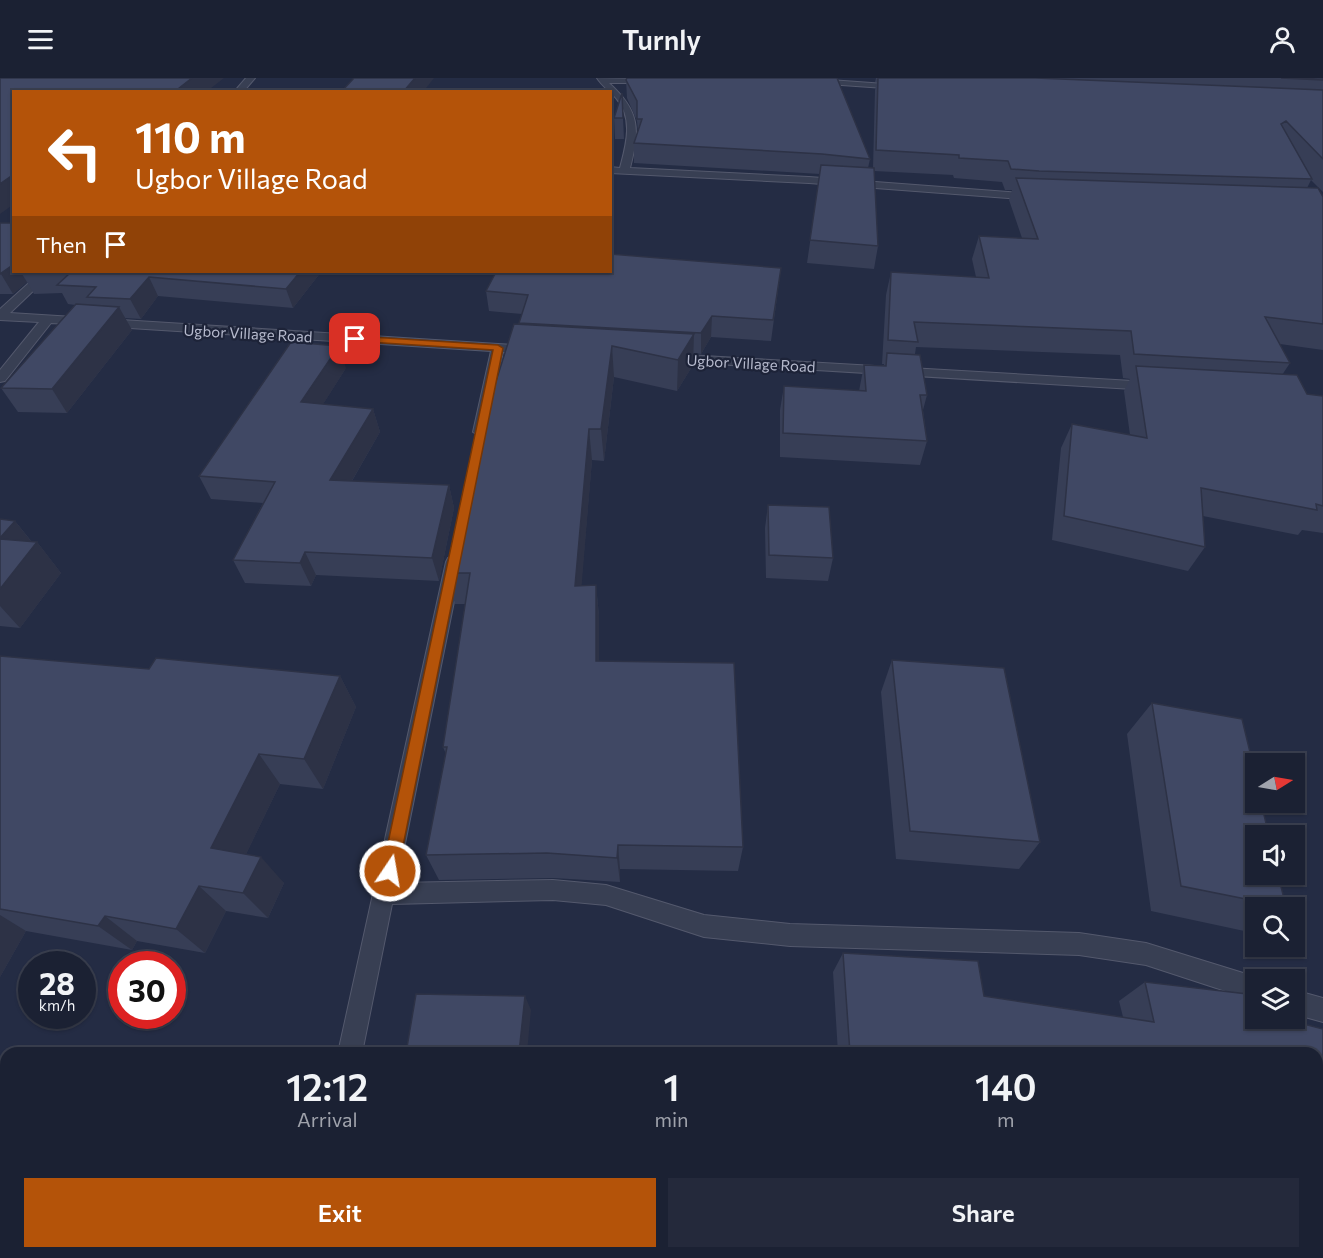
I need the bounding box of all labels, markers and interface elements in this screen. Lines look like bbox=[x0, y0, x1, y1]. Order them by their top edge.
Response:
icon: menu bbox=[24, 23, 57, 56]
text: Turnly bbox=[622, 23, 701, 56]
icon: person bbox=[1266, 23, 1299, 56]
text: 110 m bbox=[135, 110, 246, 162]
icon: left bbox=[36, 114, 114, 192]
text: Ugbor Village Road bbox=[135, 162, 368, 195]
icon: arrive bbox=[99, 228, 132, 261]
text: Then bbox=[36, 231, 87, 258]
pin bbox=[329, 313, 380, 364]
street label: Ugbor Village Road bbox=[183, 321, 313, 345]
icon: arrive bbox=[338, 322, 371, 355]
street label: Ugbor Village Road bbox=[686, 351, 816, 375]
north arrow bbox=[1245, 753, 1305, 813]
map controls bbox=[1245, 753, 1305, 1029]
button: sound bbox=[1245, 825, 1305, 885]
position arrow bbox=[358, 839, 422, 903]
button: search bbox=[1245, 897, 1305, 957]
speed limit sign: 30 bbox=[108, 951, 186, 1029]
text: 28 bbox=[39, 964, 75, 1001]
button: layers bbox=[1245, 969, 1305, 1029]
text: km/h bbox=[39, 996, 75, 1014]
text: 12:12 bbox=[286, 1064, 368, 1108]
text: 1 bbox=[664, 1064, 680, 1108]
text: 140 bbox=[975, 1064, 1037, 1108]
text: Arrival bbox=[297, 1107, 358, 1131]
text: min bbox=[654, 1107, 689, 1131]
text: m bbox=[997, 1107, 1014, 1131]
button: Exit bbox=[24, 1178, 656, 1247]
button: Share bbox=[668, 1178, 1299, 1247]

